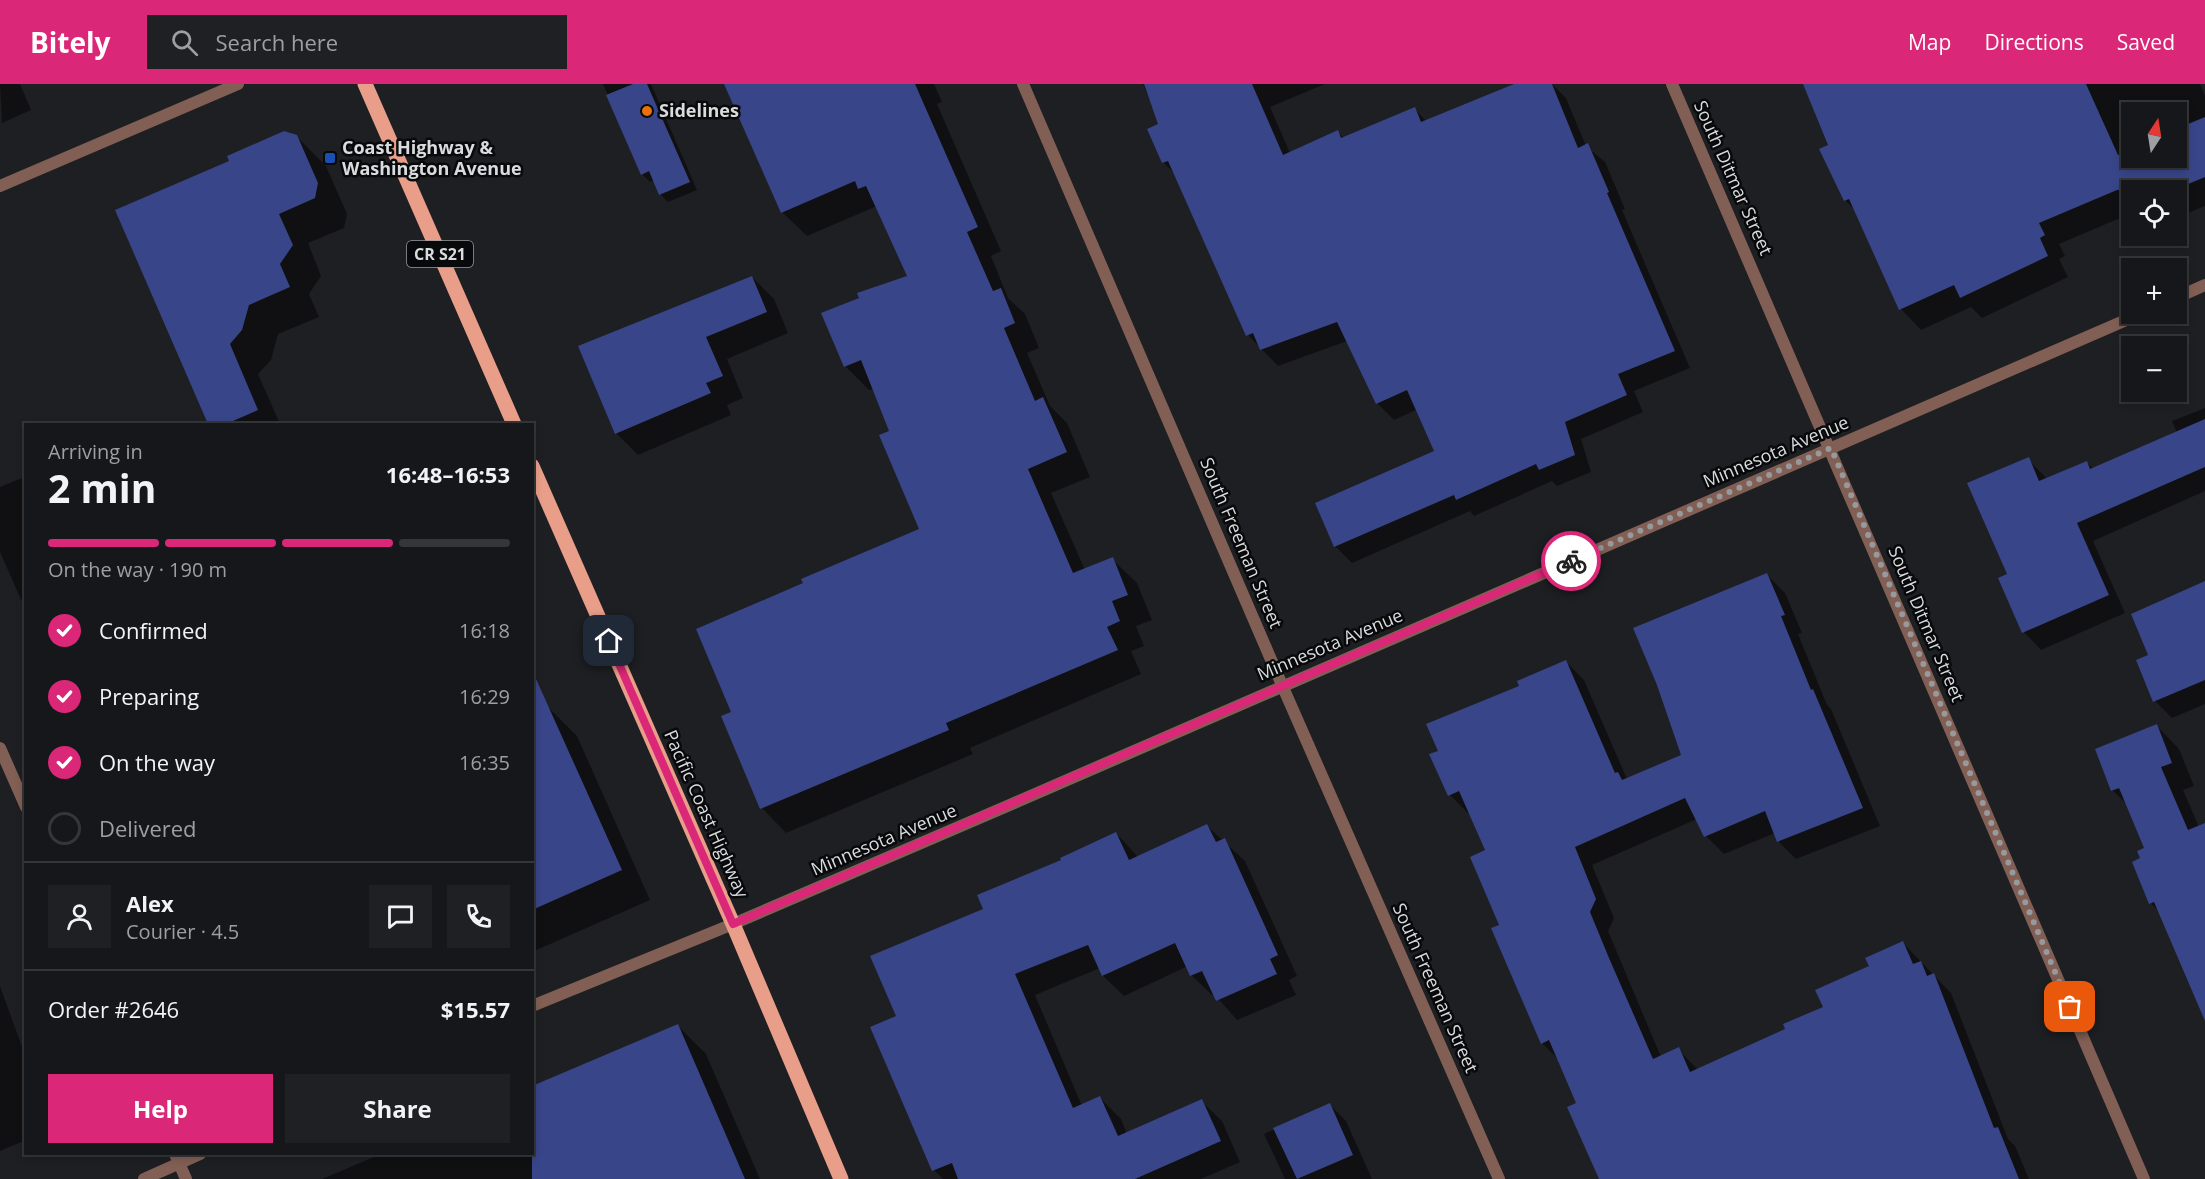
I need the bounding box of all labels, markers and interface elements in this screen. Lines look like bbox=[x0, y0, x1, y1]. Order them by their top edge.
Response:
search box bbox=[147, 15, 567, 69]
text: Bitely bbox=[30, 23, 111, 61]
icon: search bbox=[168, 26, 201, 59]
text: Search here bbox=[216, 27, 338, 57]
text: Map bbox=[1908, 28, 1951, 56]
text: Directions bbox=[1984, 28, 2084, 56]
text: Saved bbox=[2117, 28, 2175, 56]
street label: South Ditmar Street bbox=[1689, 96, 1779, 259]
place label: Sidelines bbox=[659, 98, 739, 122]
north arrow bbox=[2121, 102, 2187, 168]
map controls bbox=[2121, 102, 2187, 402]
marker: Sidelines bbox=[640, 104, 654, 118]
place label: Coast Highway & Washington Avenue bbox=[342, 135, 522, 180]
marker: Coast Highway & Washington Avenue bbox=[323, 151, 337, 165]
button: locate bbox=[2121, 180, 2187, 246]
road number: CR S21 bbox=[407, 241, 473, 267]
button: + bbox=[2121, 258, 2187, 324]
button: − bbox=[2121, 336, 2187, 402]
street label: Minnesota Avenue bbox=[1699, 410, 1852, 493]
text: Arriving in bbox=[48, 438, 143, 465]
street label: South Freeman Street bbox=[1195, 454, 1289, 632]
text: 16:48–16:53 bbox=[386, 459, 510, 489]
text: 2 min bbox=[48, 461, 156, 514]
courier bbox=[1541, 531, 1601, 591]
street label: South Ditmar Street bbox=[1883, 542, 1971, 705]
icon: bike bbox=[1555, 545, 1588, 578]
text: On the way · 190 m bbox=[48, 556, 227, 583]
street label: Minnesota Avenue bbox=[1253, 603, 1406, 686]
icon: check bbox=[48, 614, 81, 647]
text: Confirmed bbox=[99, 615, 208, 645]
pin bbox=[583, 615, 634, 666]
text: 16:18 bbox=[459, 617, 510, 644]
icon: home bbox=[592, 624, 625, 657]
icon: check bbox=[48, 680, 81, 713]
text: Preparing bbox=[99, 681, 199, 711]
text: 16:29 bbox=[459, 683, 510, 710]
street label: Pacific Coast Highway bbox=[659, 726, 755, 902]
icon: check bbox=[48, 746, 81, 779]
text: On the way bbox=[99, 747, 215, 777]
text: 16:35 bbox=[459, 749, 510, 776]
street label: Minnesota Avenue bbox=[807, 798, 960, 881]
text: Delivered bbox=[99, 813, 197, 843]
button: person bbox=[48, 885, 111, 948]
button: chat bbox=[369, 885, 432, 948]
button: phone bbox=[447, 885, 510, 948]
text: Alex bbox=[126, 888, 174, 918]
street label: South Freeman Street bbox=[1388, 899, 1484, 1076]
text: Courier · 4.5 bbox=[126, 918, 239, 945]
pin bbox=[2044, 981, 2095, 1032]
icon: bag bbox=[2053, 990, 2086, 1023]
text: Order #2646 bbox=[48, 994, 179, 1024]
text: $15.57 bbox=[441, 994, 510, 1024]
button: Help bbox=[48, 1074, 273, 1143]
button: Share bbox=[285, 1074, 510, 1143]

